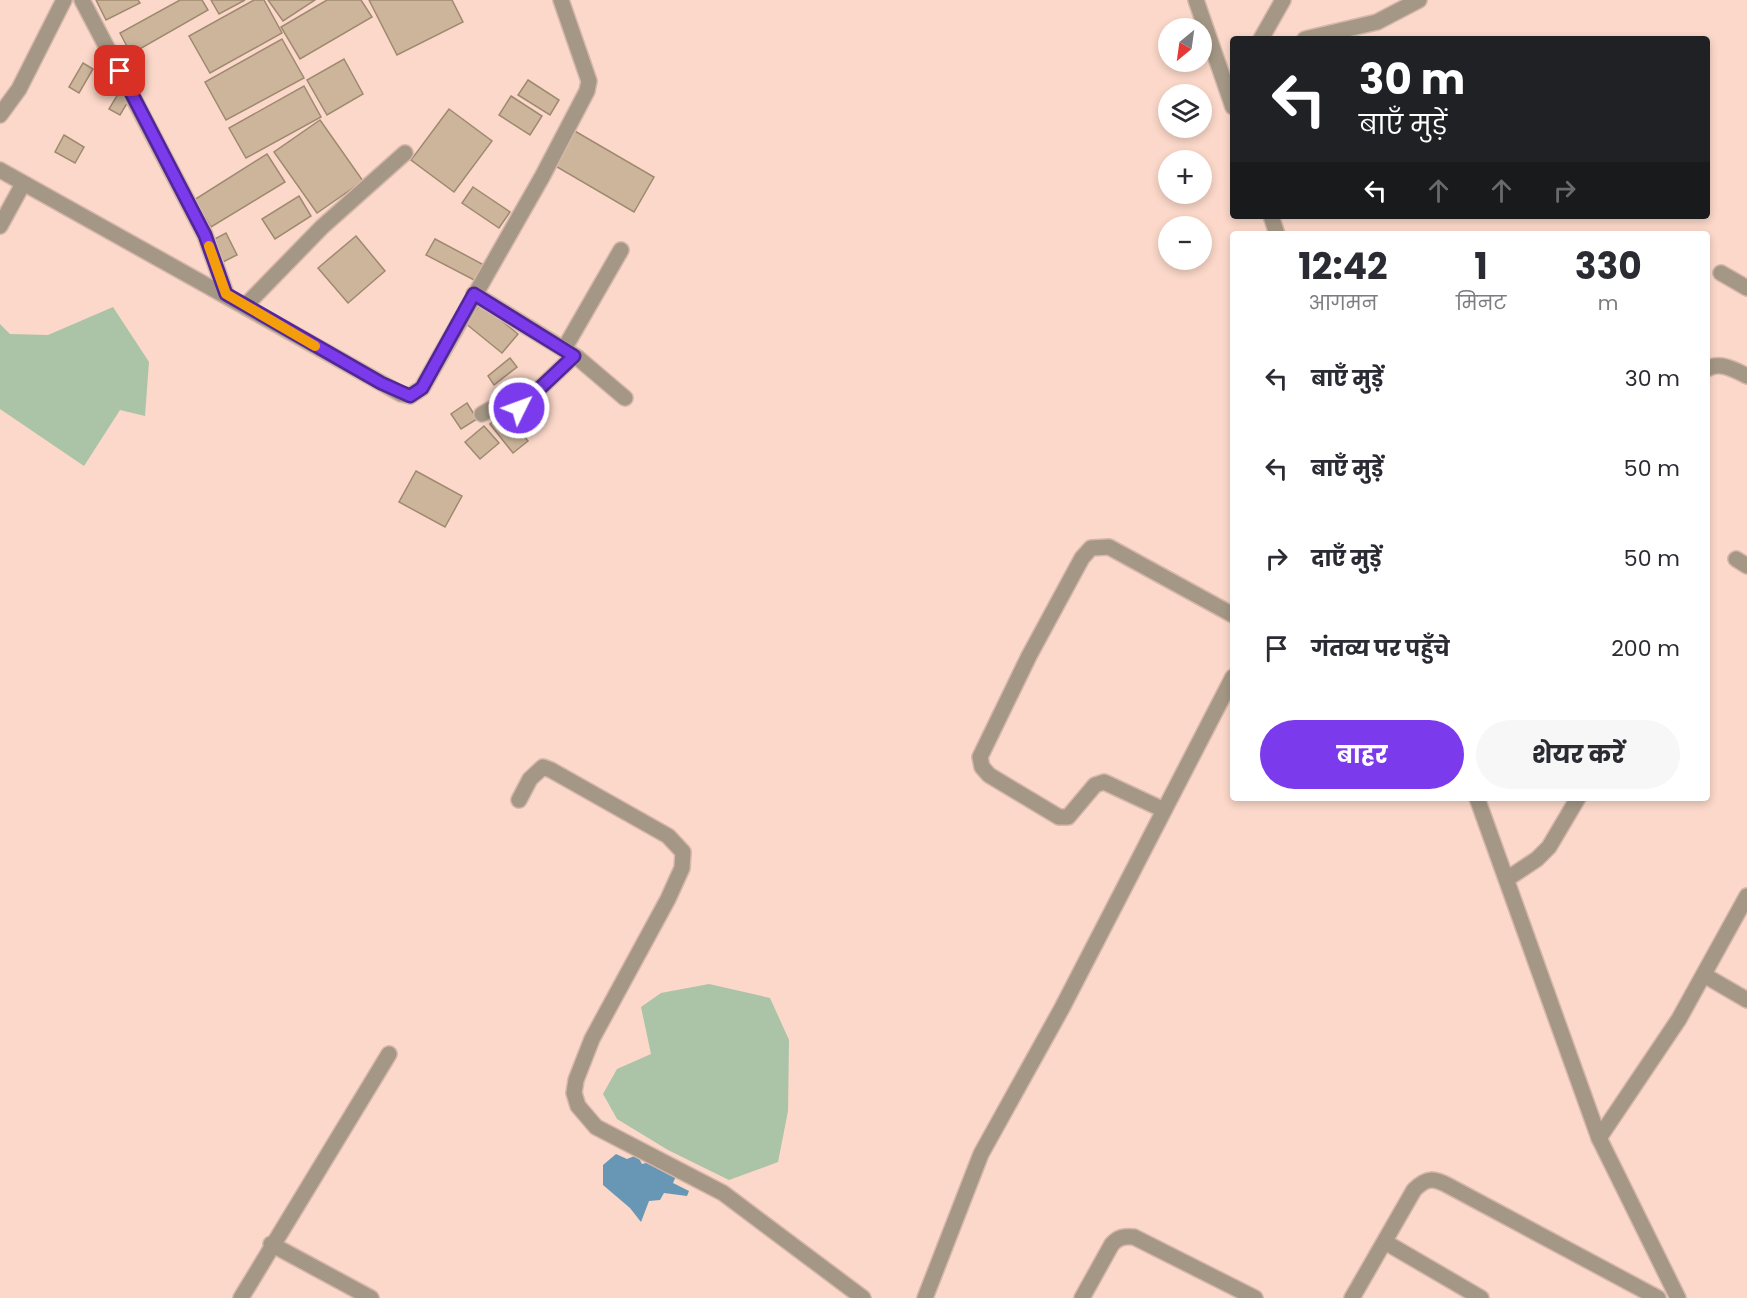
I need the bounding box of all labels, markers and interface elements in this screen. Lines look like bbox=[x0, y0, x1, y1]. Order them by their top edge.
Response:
north arrow bbox=[1158, 18, 1212, 72]
map controls bbox=[1158, 18, 1212, 270]
pin bbox=[94, 45, 145, 96]
text: 30 m bbox=[1359, 50, 1465, 109]
icon: arrive bbox=[103, 54, 136, 87]
icon: left bbox=[1260, 60, 1338, 138]
button: layers bbox=[1158, 84, 1212, 138]
text: बाएँ मुड़ें bbox=[1359, 106, 1447, 143]
button: + bbox=[1158, 150, 1212, 204]
icon: left bbox=[1359, 174, 1392, 207]
icon: ahead bbox=[1422, 174, 1455, 207]
icon: ahead bbox=[1485, 174, 1518, 207]
icon: right bbox=[1548, 174, 1581, 207]
button: − bbox=[1158, 216, 1212, 270]
text: 12:42 bbox=[1298, 241, 1388, 292]
text: 1 bbox=[1474, 241, 1488, 292]
text: 330 bbox=[1575, 241, 1642, 292]
text: आगमन bbox=[1309, 289, 1377, 317]
text: मिनट bbox=[1456, 289, 1506, 317]
text: m bbox=[1598, 289, 1618, 317]
icon: left bbox=[1260, 362, 1293, 395]
text: बाएँ मुड़ें bbox=[1311, 363, 1383, 394]
text: 30 m bbox=[1625, 363, 1680, 394]
position arrow bbox=[487, 376, 551, 440]
icon: left bbox=[1260, 452, 1293, 485]
text: बाएँ मुड़ें bbox=[1311, 453, 1383, 484]
text: 50 m bbox=[1624, 453, 1680, 484]
icon: right bbox=[1260, 542, 1293, 575]
text: दाएँ मुड़ें bbox=[1311, 543, 1382, 574]
text: 50 m bbox=[1624, 543, 1680, 574]
icon: arrive bbox=[1260, 632, 1293, 665]
text: गंतव्य पर पहुँचे bbox=[1311, 633, 1450, 664]
text: 200 m bbox=[1611, 633, 1680, 664]
button: बाहर bbox=[1260, 720, 1464, 789]
button: शेयर करें bbox=[1476, 720, 1680, 789]

